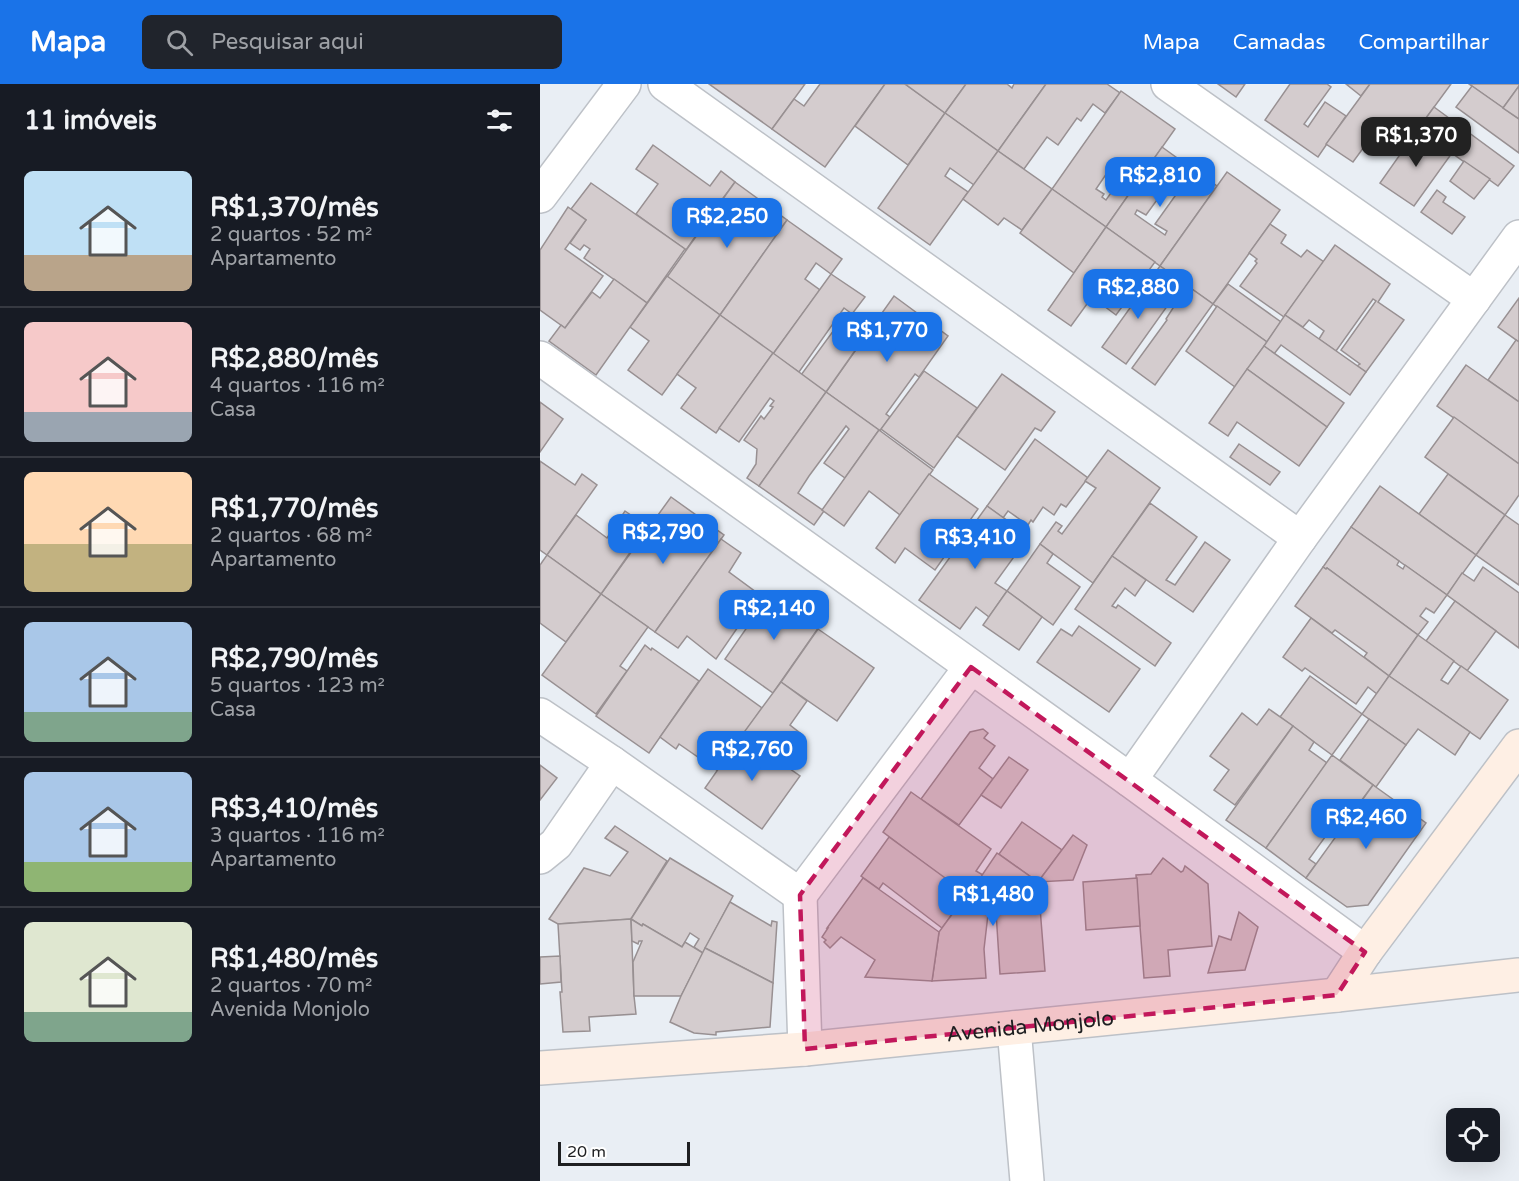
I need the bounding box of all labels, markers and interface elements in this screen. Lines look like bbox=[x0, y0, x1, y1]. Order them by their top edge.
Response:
search box bbox=[142, 15, 562, 69]
text: Mapa bbox=[30, 25, 106, 59]
icon: search bbox=[163, 26, 196, 59]
text: Pesquisar aqui bbox=[211, 29, 364, 55]
text: Mapa bbox=[1143, 30, 1200, 55]
text: Camadas bbox=[1233, 30, 1325, 55]
text: Compartilhar bbox=[1358, 30, 1489, 55]
icon: filters bbox=[483, 104, 516, 137]
text: 11 imóveis bbox=[24, 105, 157, 136]
pin: R$1,370 bbox=[1361, 117, 1471, 168]
text: R$1,370 bbox=[1375, 124, 1457, 148]
pin: R$2,810 bbox=[1105, 157, 1215, 208]
text: R$2,810 bbox=[1119, 164, 1201, 188]
text: R$1,370/mês bbox=[210, 192, 379, 223]
icon: home bbox=[72, 195, 144, 267]
pin: R$2,250 bbox=[672, 198, 782, 249]
text: R$2,250 bbox=[686, 205, 768, 229]
text: 2 quartos · 52 m² bbox=[210, 223, 372, 247]
text: Apartamento bbox=[210, 247, 336, 271]
pin: R$2,880 bbox=[1083, 269, 1193, 320]
text: R$2,880 bbox=[1097, 276, 1179, 300]
pin: R$1,770 bbox=[832, 312, 942, 363]
text: R$1,770 bbox=[846, 319, 928, 343]
text: R$2,880/mês bbox=[210, 343, 379, 374]
icon: home bbox=[72, 346, 144, 418]
text: 4 quartos · 116 m² bbox=[210, 374, 385, 398]
text: Casa bbox=[210, 398, 256, 422]
text: R$1,770/mês bbox=[210, 493, 379, 524]
icon: home bbox=[72, 496, 144, 568]
pin: R$2,790 bbox=[608, 514, 718, 565]
pin: R$3,410 bbox=[920, 519, 1030, 570]
text: R$2,790 bbox=[622, 521, 704, 545]
text: 2 quartos · 68 m² bbox=[210, 524, 372, 548]
text: R$3,410 bbox=[934, 526, 1016, 550]
text: Apartamento bbox=[210, 548, 336, 572]
pin: R$2,140 bbox=[719, 590, 829, 641]
text: R$2,140 bbox=[733, 597, 815, 621]
text: R$2,790/mês bbox=[210, 643, 379, 674]
icon: home bbox=[72, 646, 144, 718]
text: 5 quartos · 123 m² bbox=[210, 674, 385, 698]
text: Casa bbox=[210, 698, 256, 722]
pin: R$2,760 bbox=[697, 731, 807, 782]
text: R$2,760 bbox=[711, 738, 793, 762]
text: R$3,410/mês bbox=[210, 793, 378, 824]
icon: home bbox=[72, 796, 144, 868]
pin: R$2,460 bbox=[1311, 799, 1421, 850]
text: R$2,460 bbox=[1325, 806, 1407, 830]
text: 3 quartos · 116 m² bbox=[210, 824, 385, 848]
text: Apartamento bbox=[210, 848, 336, 872]
pin: R$1,480 bbox=[938, 876, 1048, 927]
text: R$1,480 bbox=[952, 883, 1034, 907]
text: R$1,480/mês bbox=[210, 943, 378, 974]
icon: home bbox=[72, 946, 144, 1018]
text: 2 quartos · 70 m² bbox=[210, 974, 372, 998]
text: Avenida Monjolo bbox=[210, 998, 370, 1022]
street label: Avenida Monjolo bbox=[945, 1005, 1115, 1047]
map controls bbox=[1446, 1108, 1500, 1162]
button: locate bbox=[1446, 1108, 1500, 1162]
scale bar bbox=[558, 1139, 690, 1166]
text: 20 m bbox=[567, 1142, 606, 1162]

